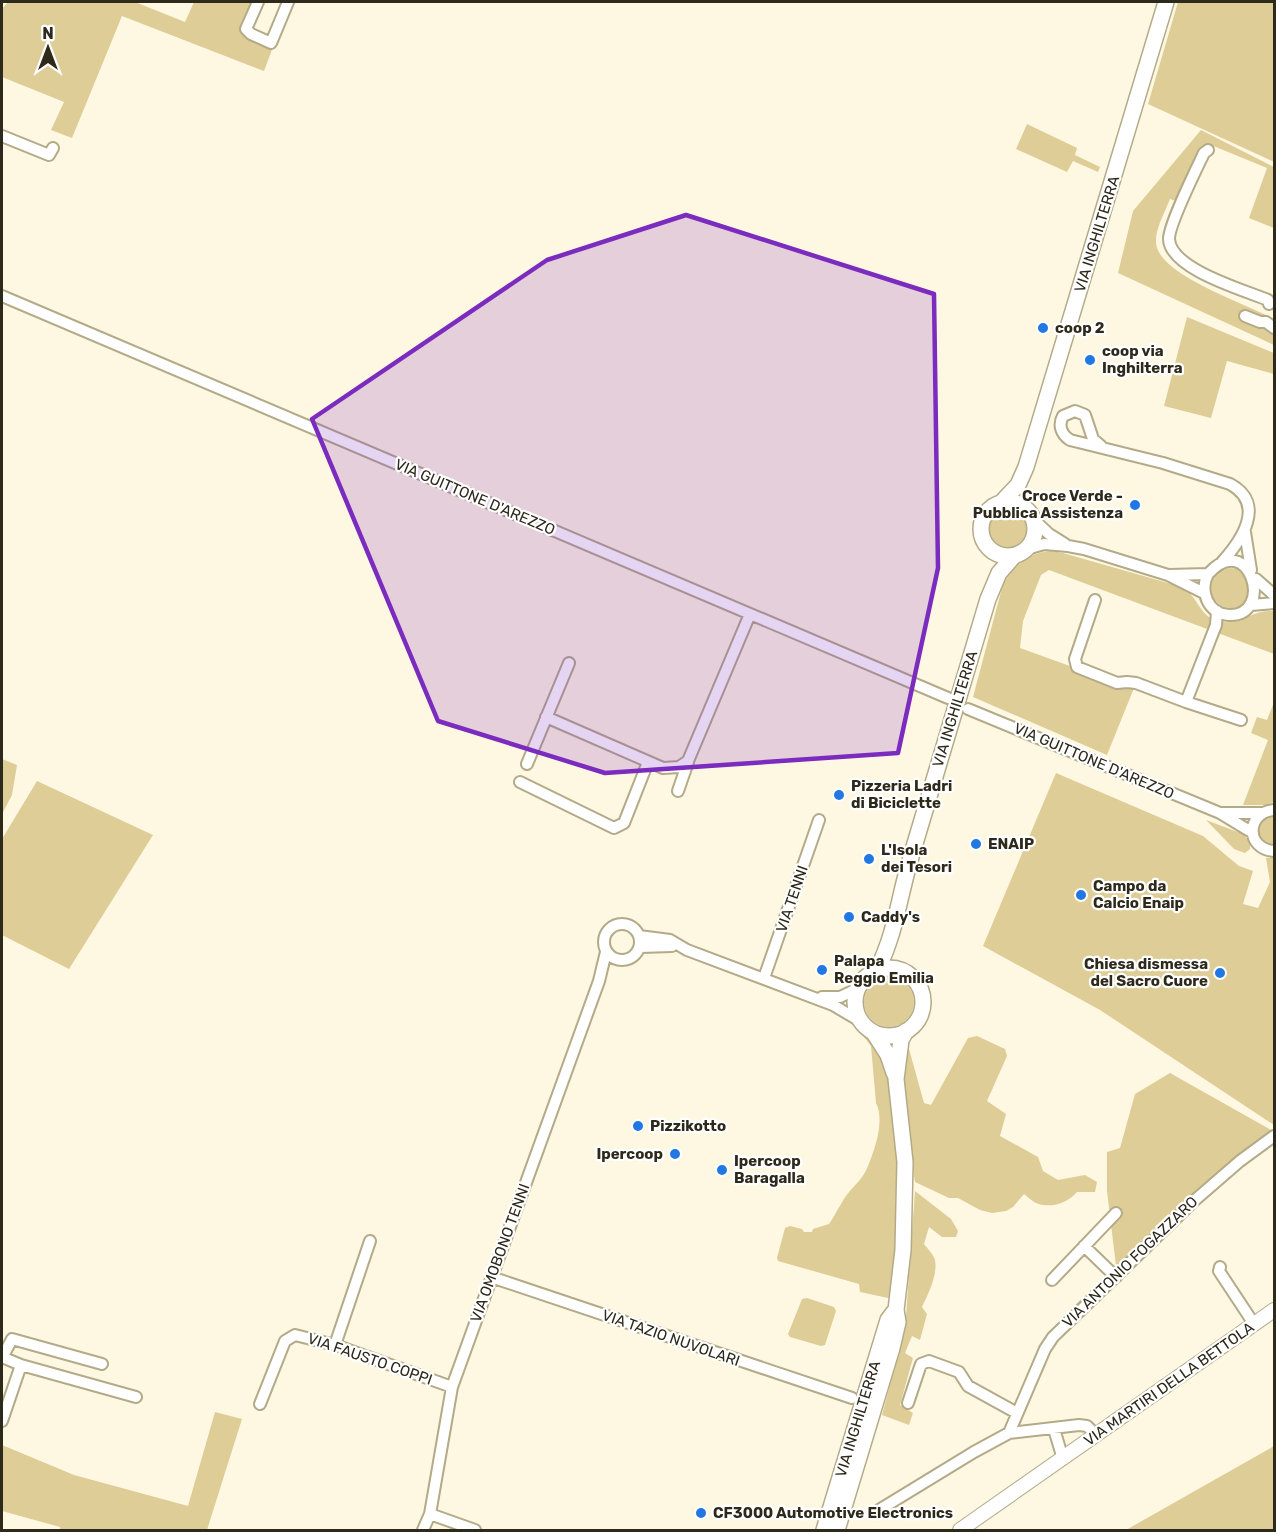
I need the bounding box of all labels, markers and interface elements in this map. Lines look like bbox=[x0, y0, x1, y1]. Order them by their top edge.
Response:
north arrow bbox=[18, 18, 78, 78]
text: N bbox=[42, 24, 54, 43]
street label: VIA INGHILTERRA bbox=[1071, 174, 1123, 294]
place label: coop 2 bbox=[1055, 319, 1105, 337]
marker: coop 2 bbox=[1036, 321, 1050, 335]
place label: coop via Inghilterra bbox=[1102, 342, 1183, 377]
marker: coop via Inghilterra bbox=[1083, 353, 1097, 367]
street label: VIA GUITTONE D'AREZZO bbox=[392, 455, 558, 539]
place label: Croce Verde - Pubblica Assistenza bbox=[973, 487, 1123, 522]
marker: Croce Verde - Pubblica Assistenza bbox=[1128, 498, 1142, 512]
street label: VIA INGHILTERRA bbox=[929, 649, 981, 769]
street label: VIA GUITTONE D'AREZZO bbox=[1011, 719, 1177, 803]
place label: Pizzeria Ladri di Biciclette bbox=[851, 777, 952, 812]
marker: Pizzeria Ladri di Biciclette bbox=[832, 788, 846, 802]
place label: ENAIP bbox=[988, 835, 1034, 853]
marker: ENAIP bbox=[969, 837, 983, 851]
place label: L'Isola dei Tesori bbox=[881, 841, 952, 876]
marker: L'Isola dei Tesori bbox=[862, 852, 876, 866]
street label: VIA TENNI bbox=[772, 863, 812, 935]
place label: Campo da Calcio Enaip bbox=[1093, 877, 1184, 912]
marker: Campo da Calcio Enaip bbox=[1074, 888, 1088, 902]
place label: Caddy's bbox=[861, 908, 920, 926]
marker: Caddy's bbox=[842, 910, 856, 924]
place label: Palapa Reggio Emilia bbox=[834, 952, 934, 987]
place label: Chiesa dismessa del Sacro Cuore bbox=[1084, 955, 1208, 990]
marker: Palapa Reggio Emilia bbox=[815, 963, 829, 977]
marker: Chiesa dismessa del Sacro Cuore bbox=[1213, 966, 1227, 980]
place label: Pizzikotto bbox=[650, 1117, 726, 1135]
marker: Pizzikotto bbox=[631, 1119, 645, 1133]
place label: Ipercoop bbox=[596, 1145, 663, 1163]
marker: Ipercoop bbox=[668, 1147, 682, 1161]
place label: Ipercoop Baragalla bbox=[734, 1152, 805, 1187]
marker: Ipercoop Baragalla bbox=[715, 1163, 729, 1177]
street label: VIA OMOBONO TENNI bbox=[467, 1181, 533, 1325]
street label: VIA ANTONIO FOGAZZARO bbox=[1059, 1193, 1201, 1331]
street label: VIA TAZIO NUVOLARI bbox=[600, 1306, 742, 1370]
street label: VIA MARTIRI DELLA BETTOLA bbox=[1080, 1318, 1258, 1450]
street label: VIA FAUSTO COPPI bbox=[305, 1329, 435, 1389]
street label: VIA INGHILTERRA bbox=[832, 1359, 884, 1479]
place label: CF3000 Automotive Electronics bbox=[713, 1504, 953, 1522]
marker: CF3000 Automotive Electronics bbox=[694, 1506, 708, 1520]

